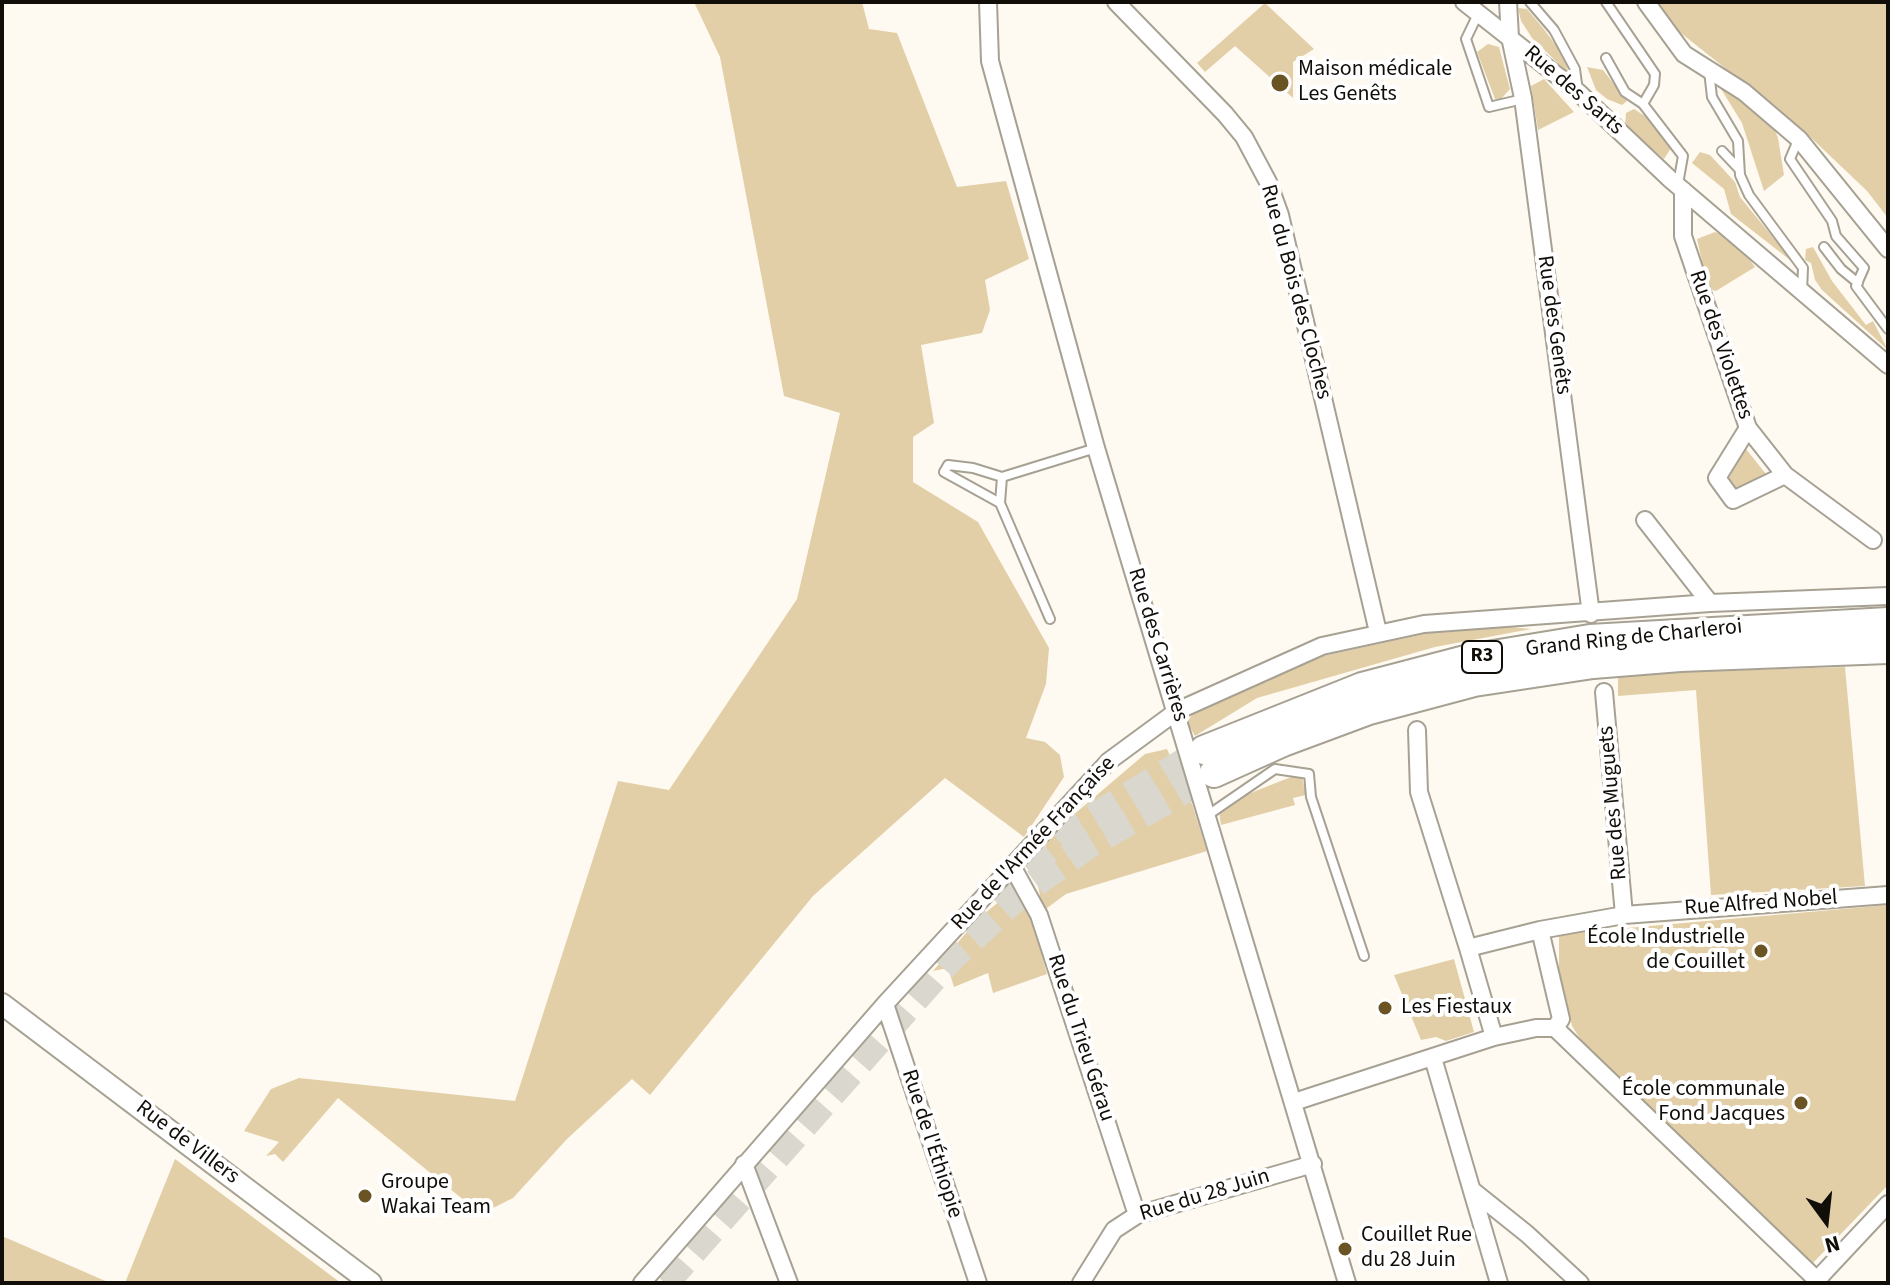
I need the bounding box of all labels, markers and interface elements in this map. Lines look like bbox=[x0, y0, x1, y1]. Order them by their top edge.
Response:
street label: Rue des Sarts bbox=[1518, 41, 1628, 141]
place label: Maison médicale Les Genêts bbox=[1298, 57, 1452, 108]
marker: Maison médicale Les Genêts bbox=[1269, 72, 1291, 94]
street label: Rue du Bois des Cloches bbox=[1254, 182, 1336, 402]
street label: Rue des Genêts bbox=[1530, 254, 1576, 396]
street label: Rue des Violettes bbox=[1682, 267, 1758, 423]
street label: Rue des Carrières bbox=[1121, 565, 1193, 725]
street label: Grand Ring de Charleroi bbox=[1524, 614, 1744, 664]
road number: R3 bbox=[1462, 641, 1502, 673]
street label: Rue des Muguets bbox=[1594, 725, 1634, 881]
street label: Rue de l'Armée Française bbox=[946, 751, 1122, 937]
street label: Rue Alfred Nobel bbox=[1683, 885, 1839, 923]
place label: École Industrielle de Couillet bbox=[1587, 925, 1745, 976]
marker: École Industrielle de Couillet bbox=[1752, 942, 1770, 960]
street label: Rue du Trieu Gérau bbox=[1041, 951, 1119, 1125]
place label: Les Fiestaux bbox=[1401, 995, 1512, 1021]
marker: Les Fiestaux bbox=[1376, 999, 1394, 1017]
street label: Rue de l'Éthiopie bbox=[895, 1066, 967, 1222]
place label: École communale Fond Jacques bbox=[1622, 1077, 1785, 1128]
marker: École communale Fond Jacques bbox=[1792, 1094, 1810, 1112]
street label: Rue de Villers bbox=[130, 1095, 244, 1191]
street label: Rue du 28 Juin bbox=[1137, 1164, 1273, 1228]
place label: Groupe Wakai Team bbox=[381, 1170, 491, 1222]
north arrow bbox=[1786, 1181, 1866, 1261]
marker: Groupe Wakai Team bbox=[356, 1187, 374, 1205]
place label: Couillet Rue du 28 Juin bbox=[1361, 1223, 1472, 1274]
text: N bbox=[1821, 1227, 1843, 1262]
marker: Couillet Rue du 28 Juin bbox=[1336, 1240, 1354, 1258]

